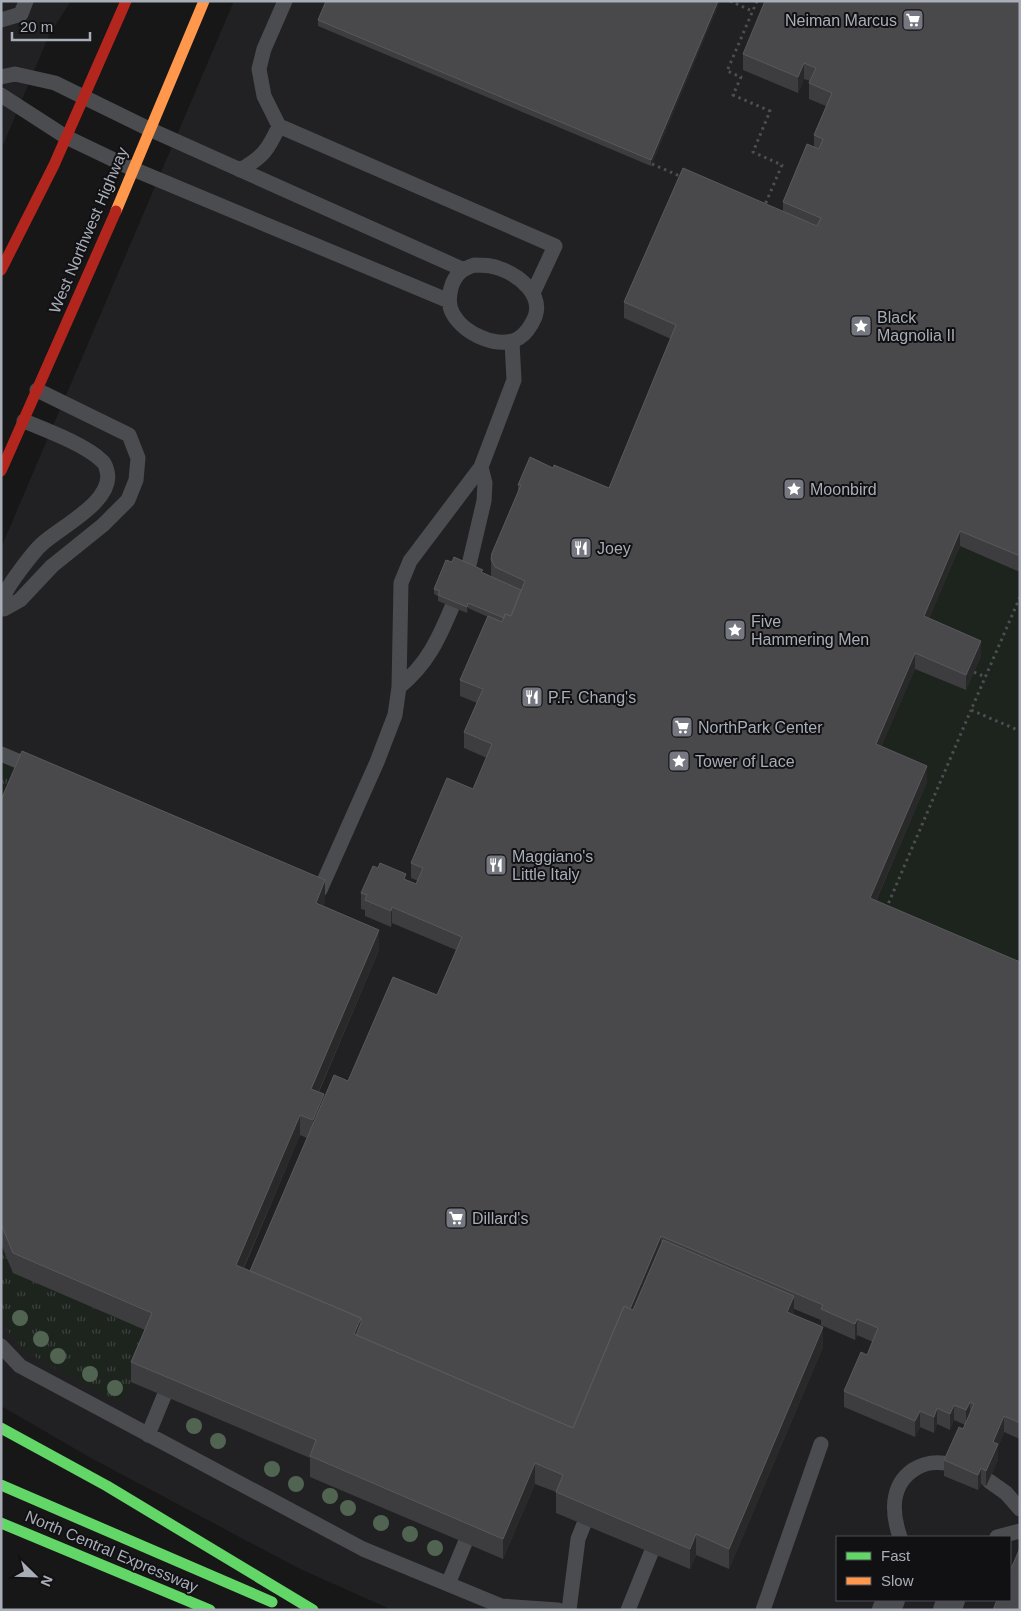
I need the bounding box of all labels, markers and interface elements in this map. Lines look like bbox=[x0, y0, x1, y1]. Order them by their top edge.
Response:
supermarket icon: Neiman Marcus bbox=[901, 8, 925, 32]
scale bar bbox=[12, 10, 90, 42]
place label: Neiman Marcus bbox=[785, 12, 897, 29]
text: 20 m bbox=[20, 18, 53, 35]
street label: West Northwest Highway bbox=[46, 145, 131, 316]
place label: Black Magnolia II bbox=[877, 309, 955, 344]
place icon: Black Magnolia II bbox=[849, 314, 873, 338]
place icon: Moonbird bbox=[782, 477, 806, 501]
place label: Moonbird bbox=[810, 481, 877, 498]
restaurant icon: Joey bbox=[569, 536, 593, 560]
place label: Joey bbox=[597, 540, 631, 557]
place label: Five Hammering Men bbox=[751, 613, 869, 648]
place icon: Five Hammering Men bbox=[723, 618, 747, 642]
restaurant icon: P.F. Chang's bbox=[520, 685, 544, 709]
place label: P.F. Chang's bbox=[548, 689, 636, 706]
supermarket icon: NorthPark Center bbox=[670, 715, 694, 739]
place label: NorthPark Center bbox=[698, 719, 823, 736]
place icon: Tower of Lace bbox=[667, 749, 691, 773]
place label: Tower of Lace bbox=[695, 753, 795, 770]
place label: Maggiano's Little Italy bbox=[512, 848, 593, 883]
restaurant icon: Maggiano's Little Italy bbox=[484, 853, 508, 877]
supermarket icon: Dillard's bbox=[444, 1206, 468, 1230]
place label: Dillard's bbox=[472, 1210, 528, 1227]
street label: North Central Expressway bbox=[23, 1506, 201, 1596]
legend bbox=[836, 1536, 1011, 1601]
text: Fast bbox=[881, 1547, 911, 1564]
north arrow bbox=[10, 1551, 60, 1601]
text: Slow bbox=[881, 1572, 914, 1589]

